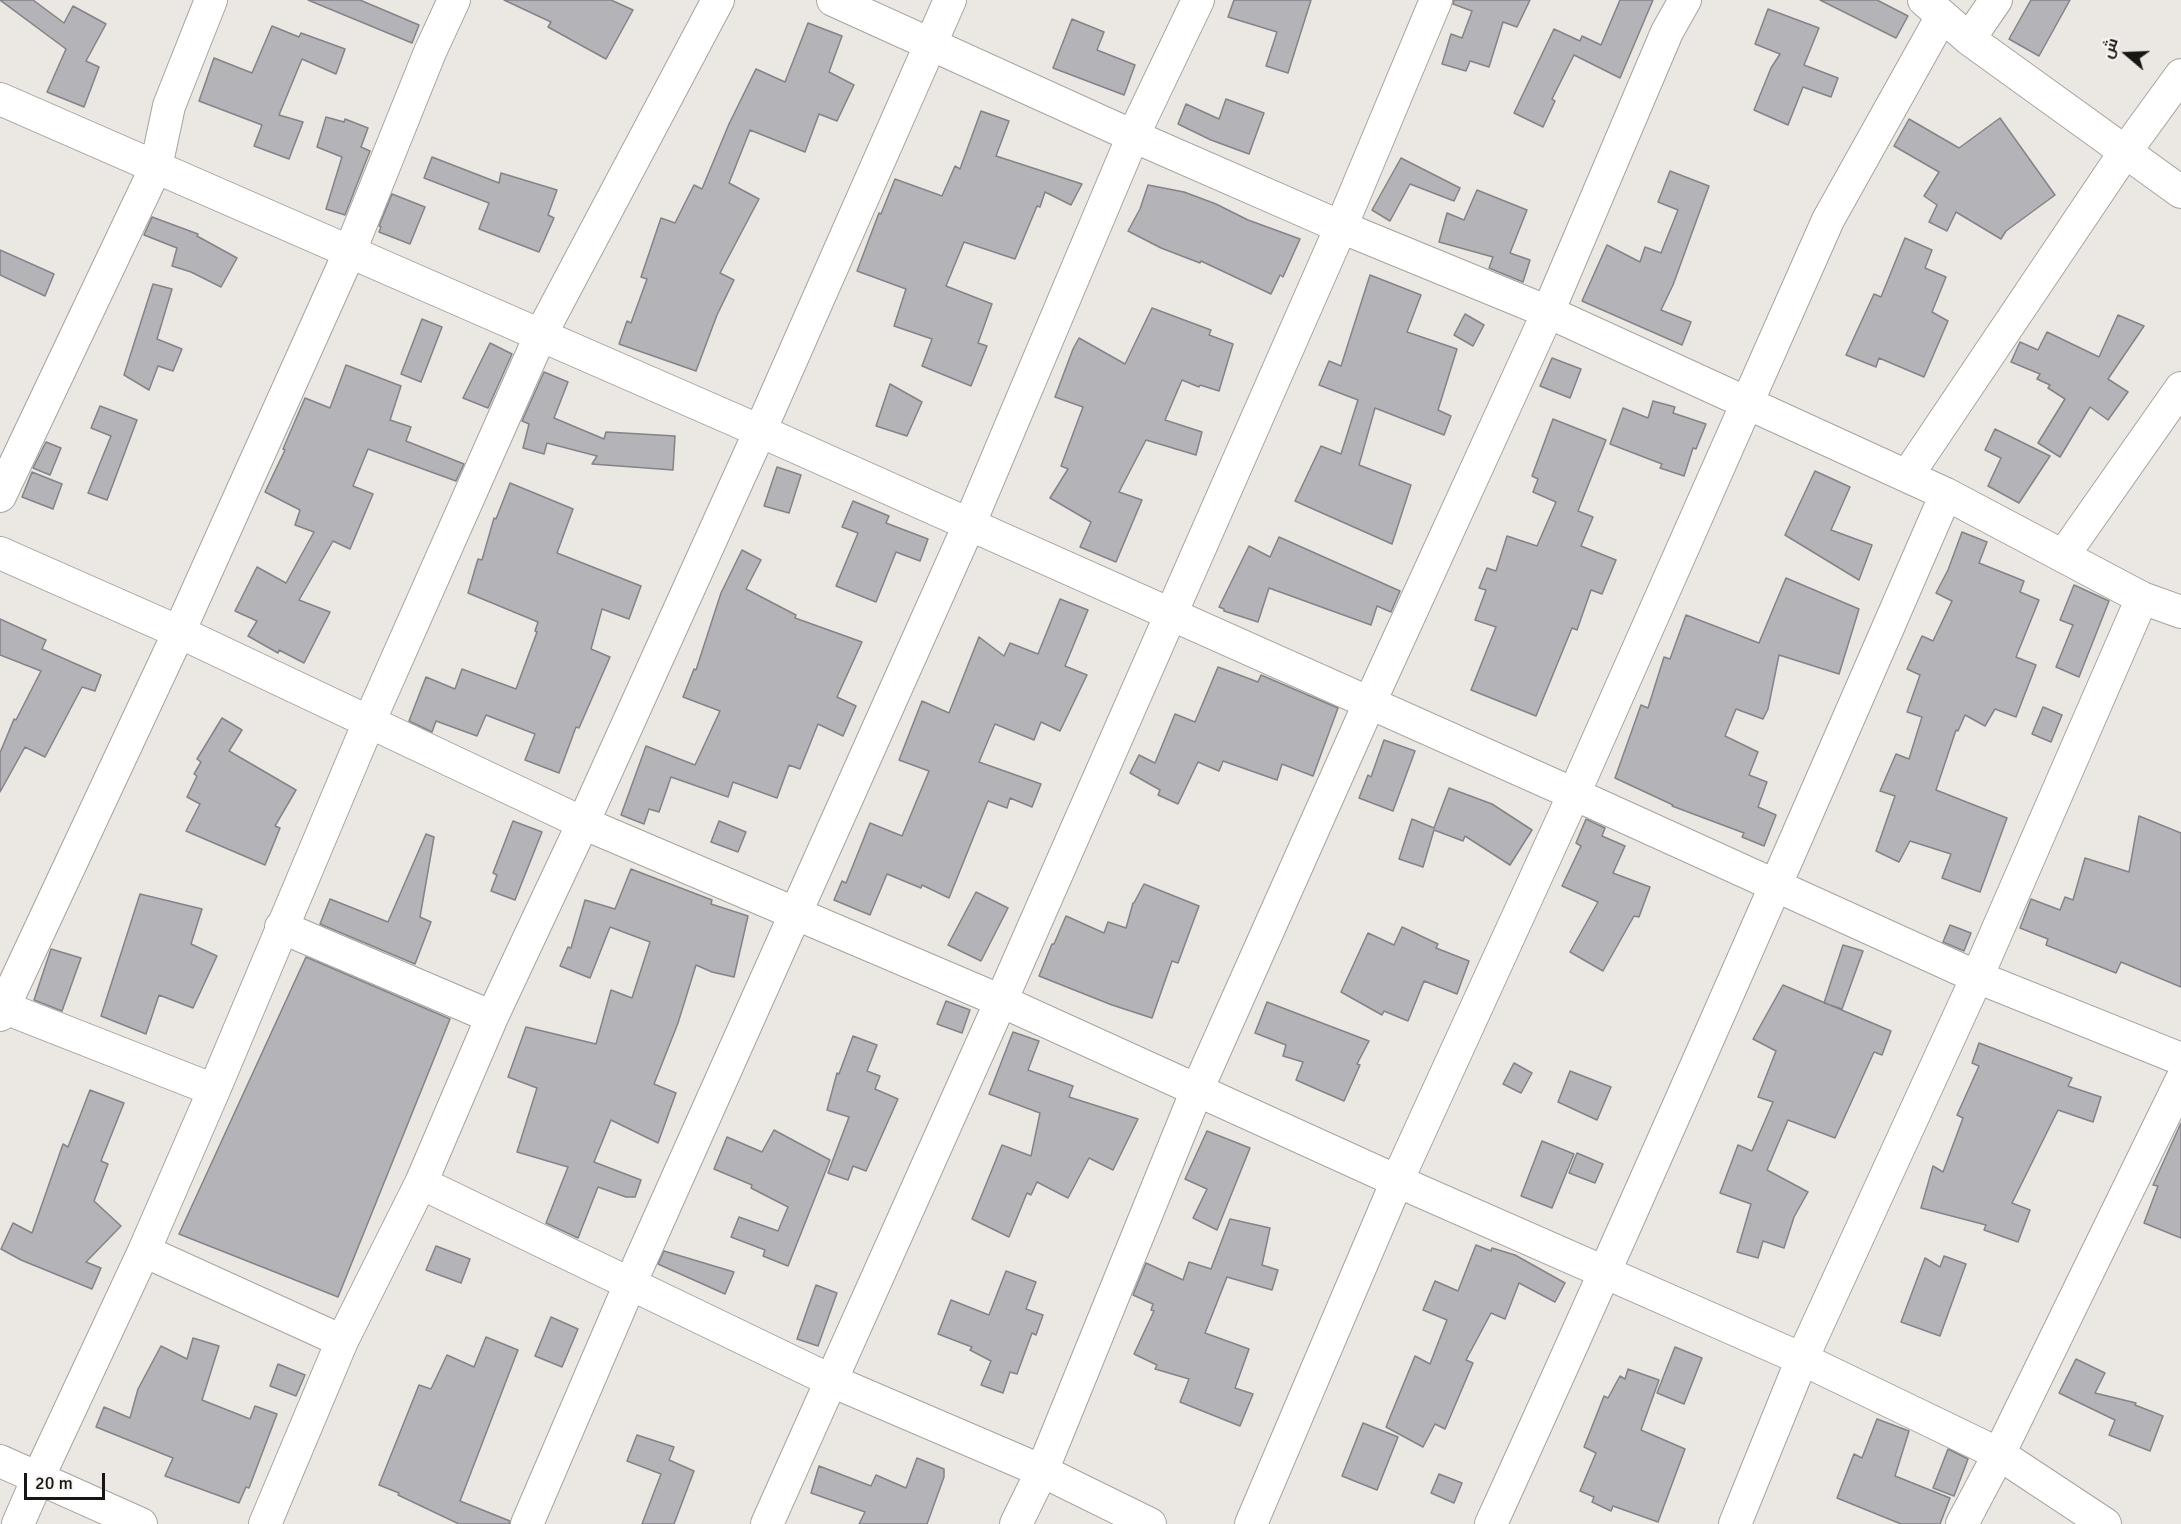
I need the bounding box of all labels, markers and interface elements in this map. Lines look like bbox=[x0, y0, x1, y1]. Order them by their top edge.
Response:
north arrow bbox=[2097, 24, 2157, 84]
text: ش bbox=[2097, 35, 2123, 61]
scale bar bbox=[27, 1461, 108, 1499]
text: 20 m bbox=[35, 1472, 73, 1494]

